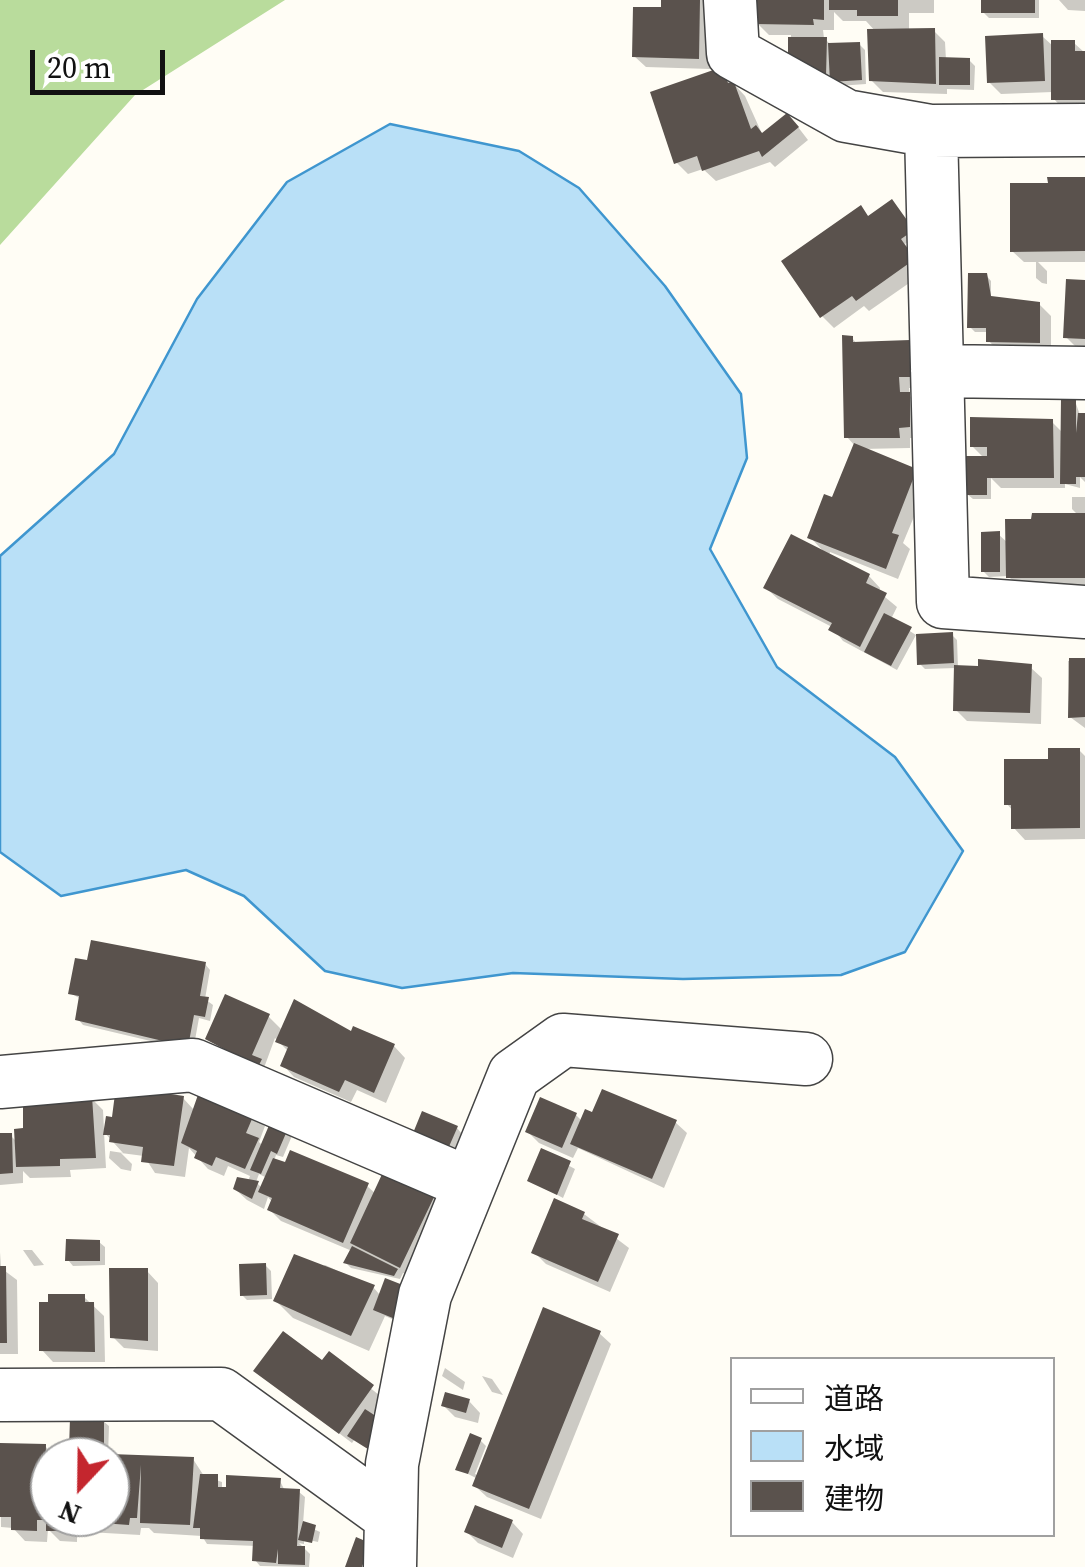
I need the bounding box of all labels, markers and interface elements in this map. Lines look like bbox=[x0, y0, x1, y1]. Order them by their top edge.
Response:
scale bar bbox=[35, 30, 170, 92]
text: 20 m bbox=[47, 47, 111, 88]
legend bbox=[730, 1357, 1055, 1537]
text: 道路 bbox=[824, 1378, 884, 1419]
text: 水域 bbox=[824, 1428, 884, 1469]
north arrow bbox=[30, 1437, 130, 1537]
text: 建物 bbox=[824, 1478, 884, 1519]
text: N bbox=[53, 1492, 86, 1534]

